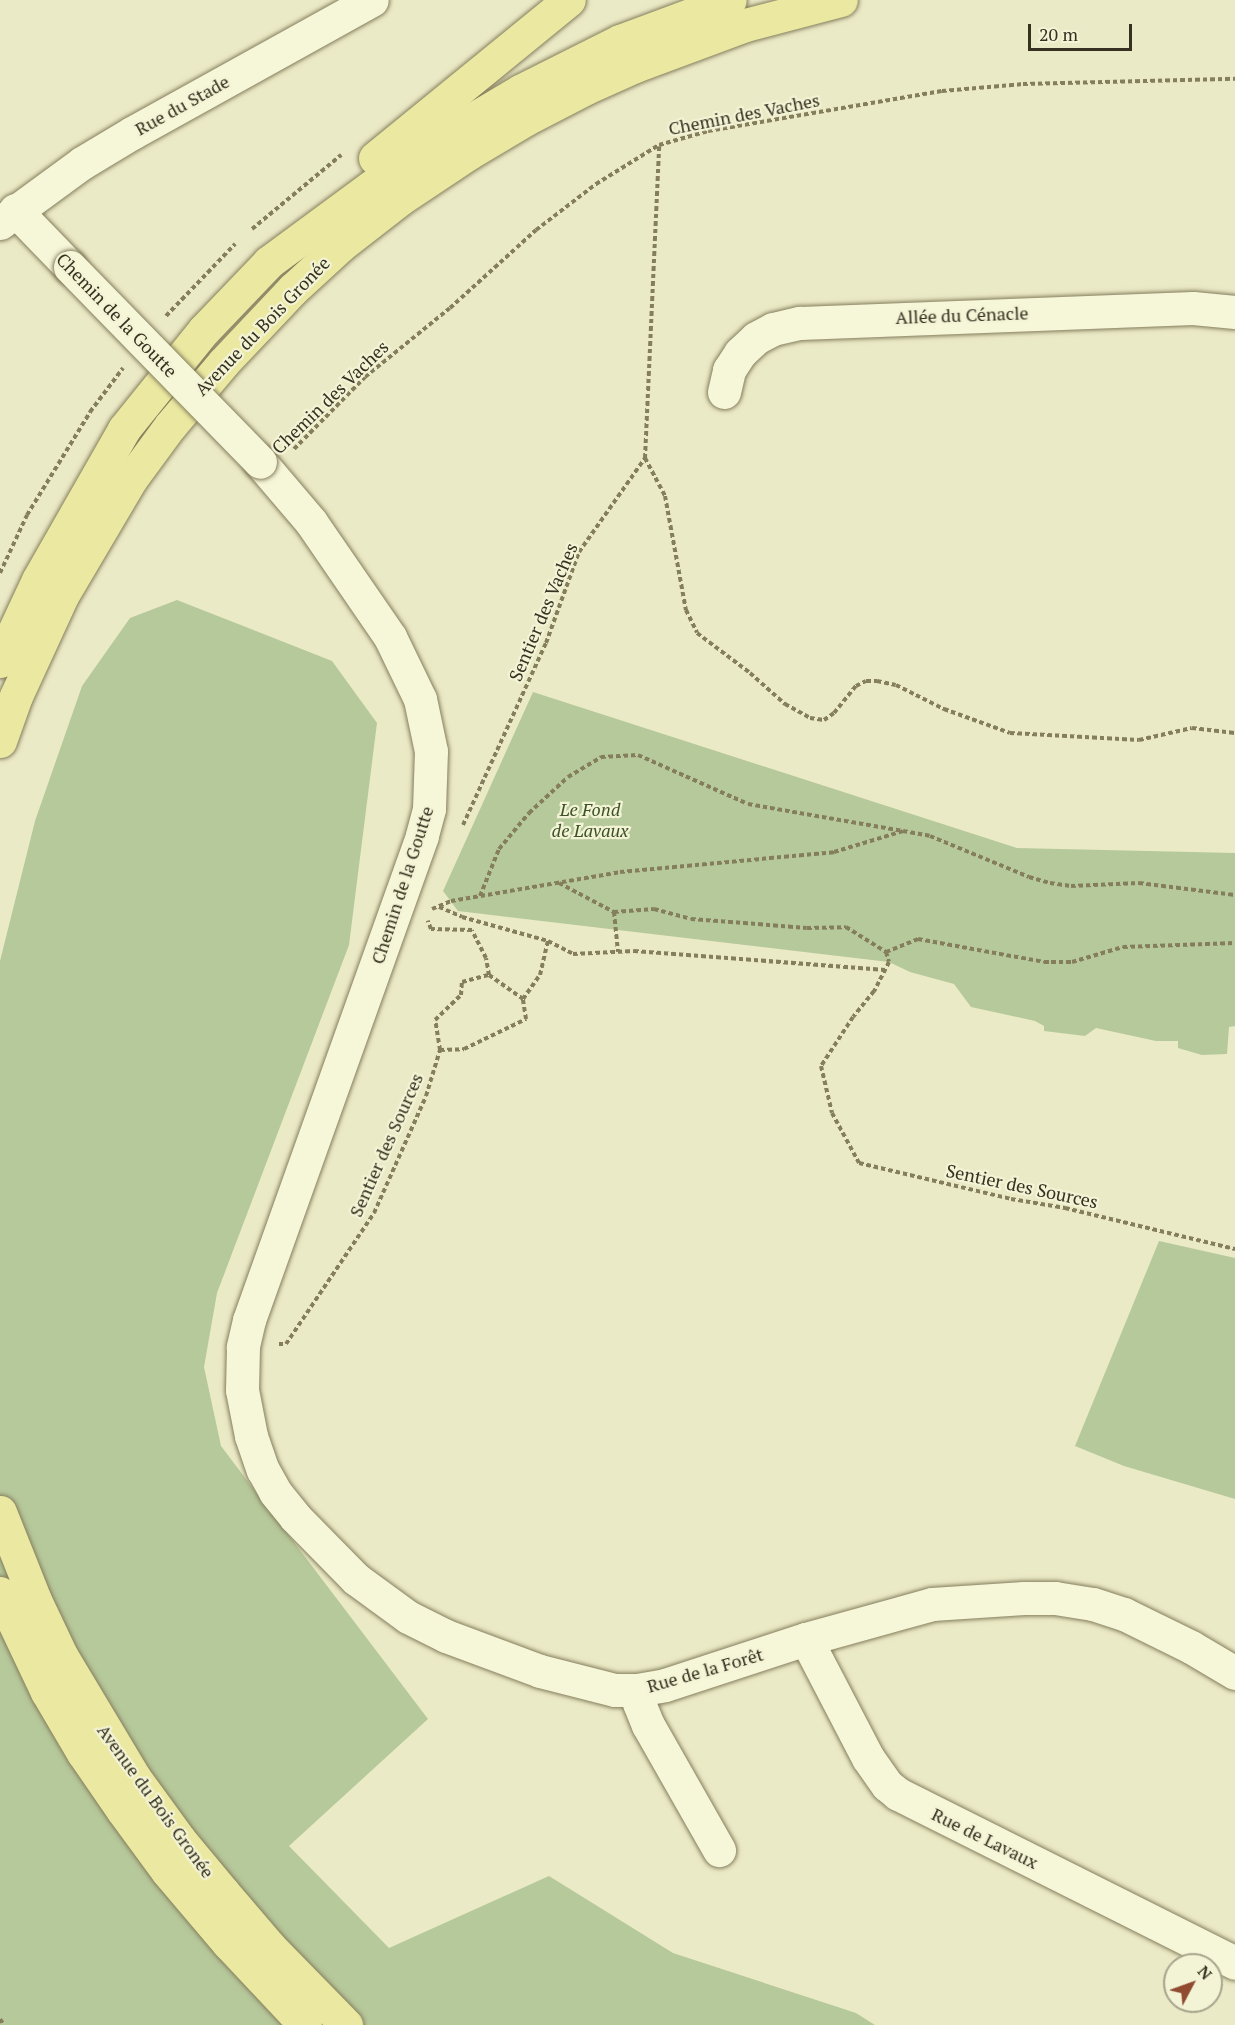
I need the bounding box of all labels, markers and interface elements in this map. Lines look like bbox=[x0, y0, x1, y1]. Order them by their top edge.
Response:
scale bar bbox=[1031, 12, 1134, 50]
text: 20 m bbox=[1039, 22, 1078, 46]
street label: Rue du Stade bbox=[131, 70, 233, 140]
street label: Chemin des Vaches bbox=[666, 89, 822, 139]
street label: Chemin de la Goutte bbox=[52, 248, 182, 382]
street label: Avenue du Bois Gronée bbox=[190, 252, 334, 400]
street label: Allée du Cénacle bbox=[895, 302, 1029, 328]
street label: Chemin des Vaches bbox=[267, 336, 393, 458]
street label: Sentier des Vaches bbox=[504, 539, 582, 685]
park label: Le Fond de Lavaux bbox=[552, 799, 628, 842]
street label: Chemin de la Goutte bbox=[366, 803, 438, 967]
street label: Sentier des Sources bbox=[345, 1070, 427, 1220]
street label: Sentier des Sources bbox=[944, 1159, 1100, 1213]
street label: Rue de la Forêt bbox=[644, 1643, 766, 1697]
street label: Avenue du Bois Gronée bbox=[93, 1720, 219, 1882]
street label: Rue de Lavaux bbox=[928, 1803, 1042, 1873]
north arrow bbox=[1163, 1953, 1223, 2013]
text: N bbox=[1193, 1961, 1217, 1984]

